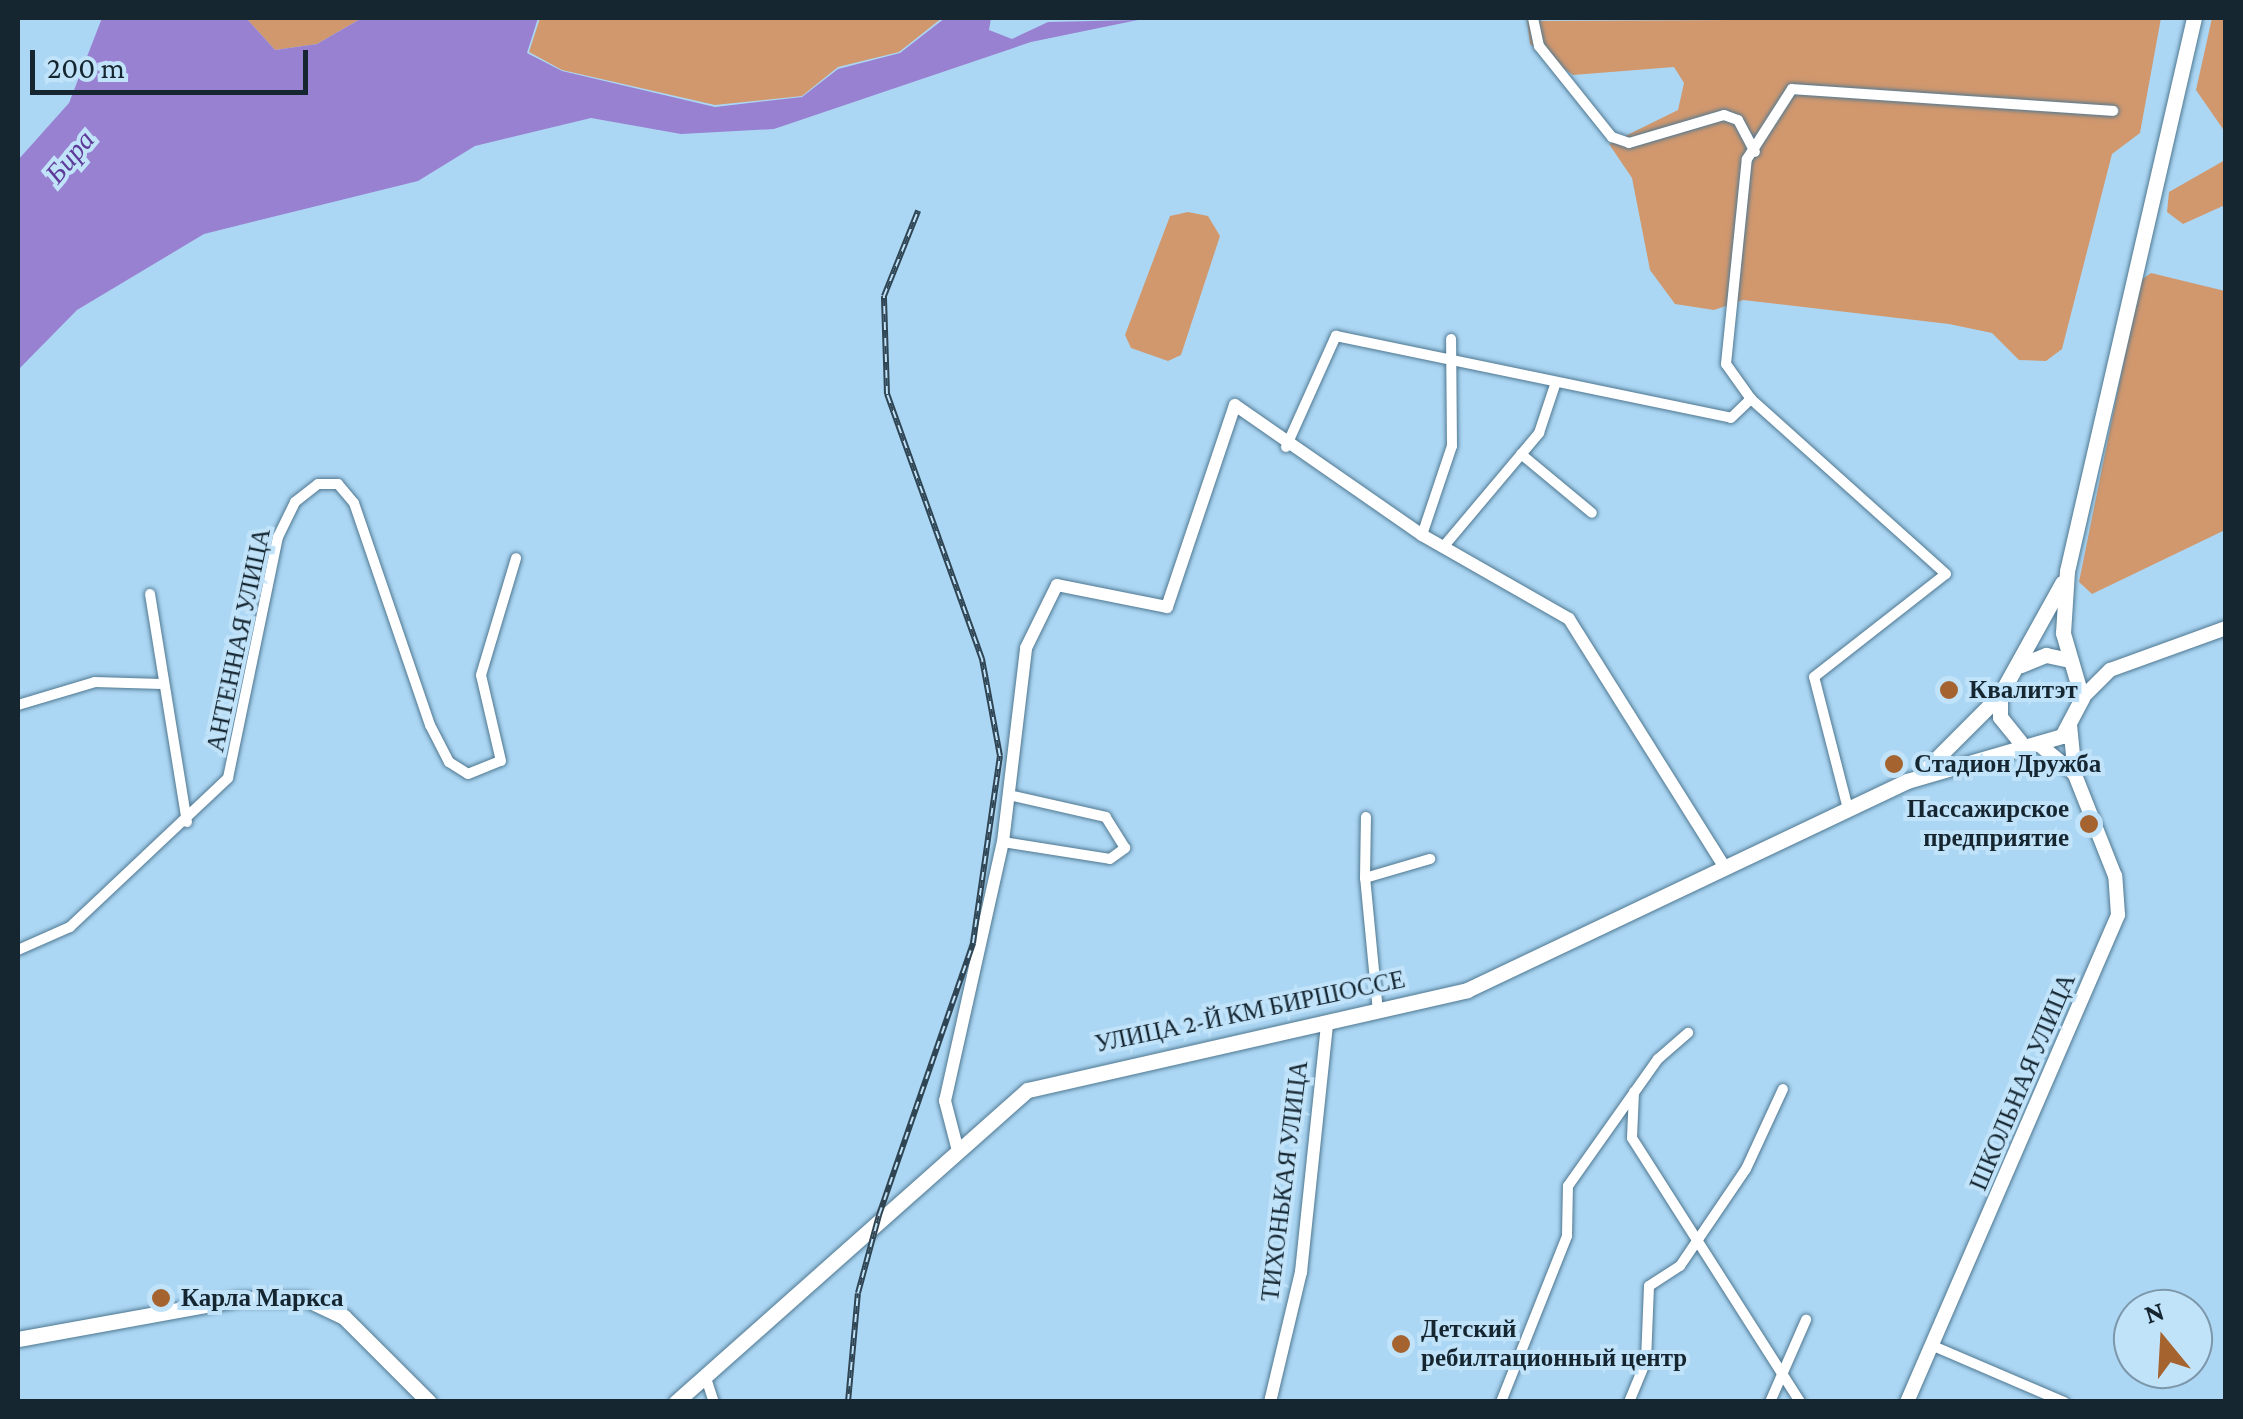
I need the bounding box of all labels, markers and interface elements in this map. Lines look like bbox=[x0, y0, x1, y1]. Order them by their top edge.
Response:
scale bar bbox=[35, 30, 312, 92]
text: 200 m bbox=[47, 51, 125, 84]
water label: Бира bbox=[38, 124, 102, 190]
street label: АНТЕННАЯ УЛИЦА bbox=[201, 525, 277, 755]
place label: Квалитэт bbox=[1969, 675, 2078, 705]
marker: Квалитэт bbox=[1938, 679, 1960, 701]
place label: Стадион Дружба bbox=[1914, 749, 2101, 779]
marker: Стадион Дружба bbox=[1883, 753, 1905, 775]
place label: Пассажирское предприятие bbox=[1907, 795, 2069, 854]
marker: Пассажирское предприятие bbox=[2078, 813, 2100, 835]
street label: УЛИЦА 2-Й КМ БИРШОССЕ bbox=[1092, 964, 1408, 1060]
street label: ШКОЛЬНАЯ УЛИЦА bbox=[1964, 969, 2082, 1195]
street label: ТИХОНЬКАЯ УЛИЦА bbox=[1255, 1059, 1315, 1303]
place label: Карла Маркса bbox=[181, 1283, 344, 1313]
marker: Карла Маркса bbox=[150, 1287, 172, 1309]
north arrow bbox=[2113, 1289, 2213, 1389]
text: N bbox=[2140, 1294, 2168, 1330]
place label: Детский ребилтационный центр bbox=[1421, 1315, 1687, 1374]
marker: Детский ребилтационный центр bbox=[1390, 1333, 1412, 1355]

